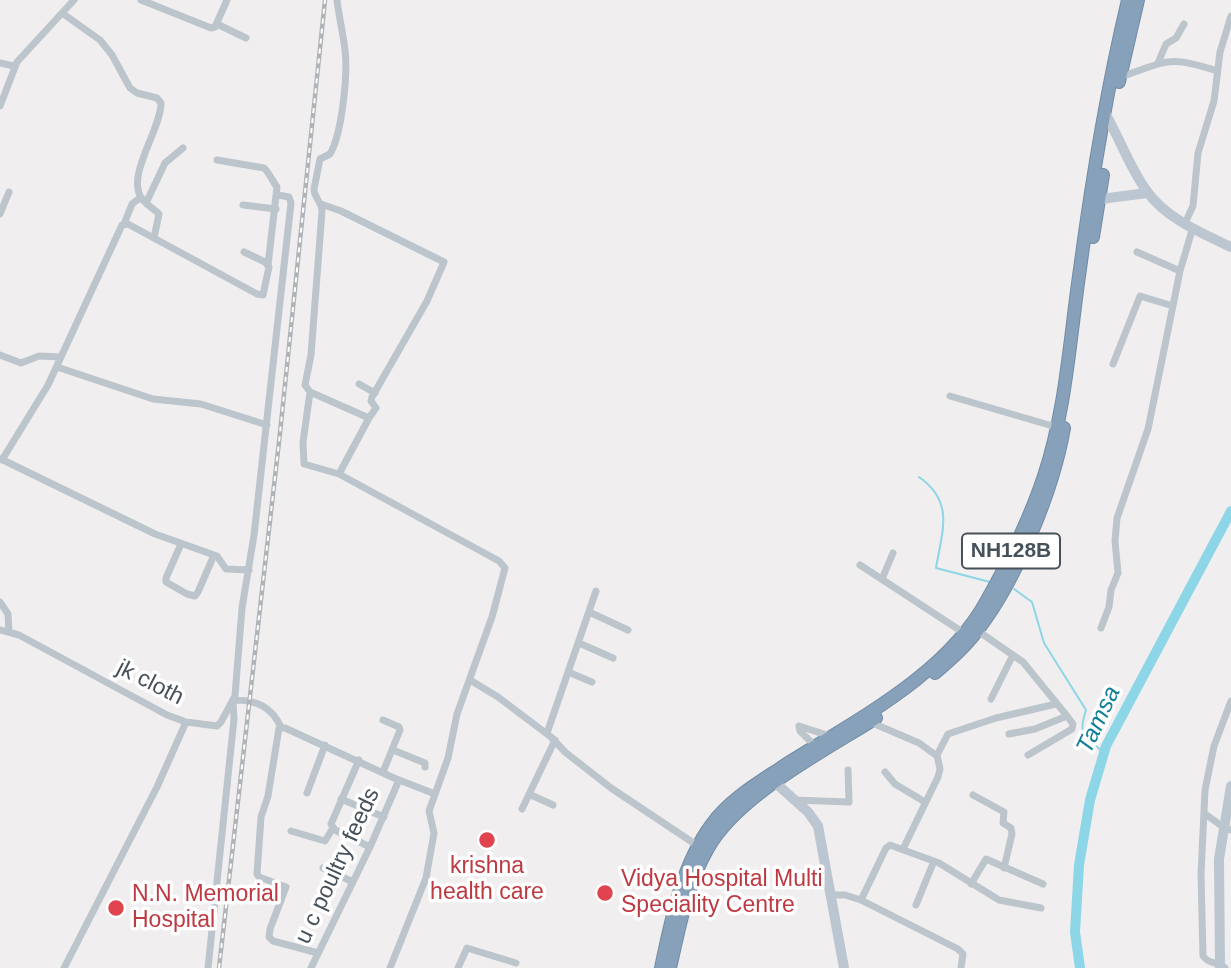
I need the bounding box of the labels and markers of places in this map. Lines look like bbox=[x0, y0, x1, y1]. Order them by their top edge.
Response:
marker: krishna health care bbox=[477, 830, 497, 850]
place label: krishna health care bbox=[430, 853, 544, 907]
place label: Vidya Hospital Multi Speciality Centre bbox=[621, 866, 823, 920]
place label: N.N. Memorial Hospital bbox=[132, 881, 279, 935]
marker: Vidya Hospital Multi Speciality Centre bbox=[595, 883, 615, 903]
marker: N.N. Memorial Hospital bbox=[106, 898, 126, 918]

